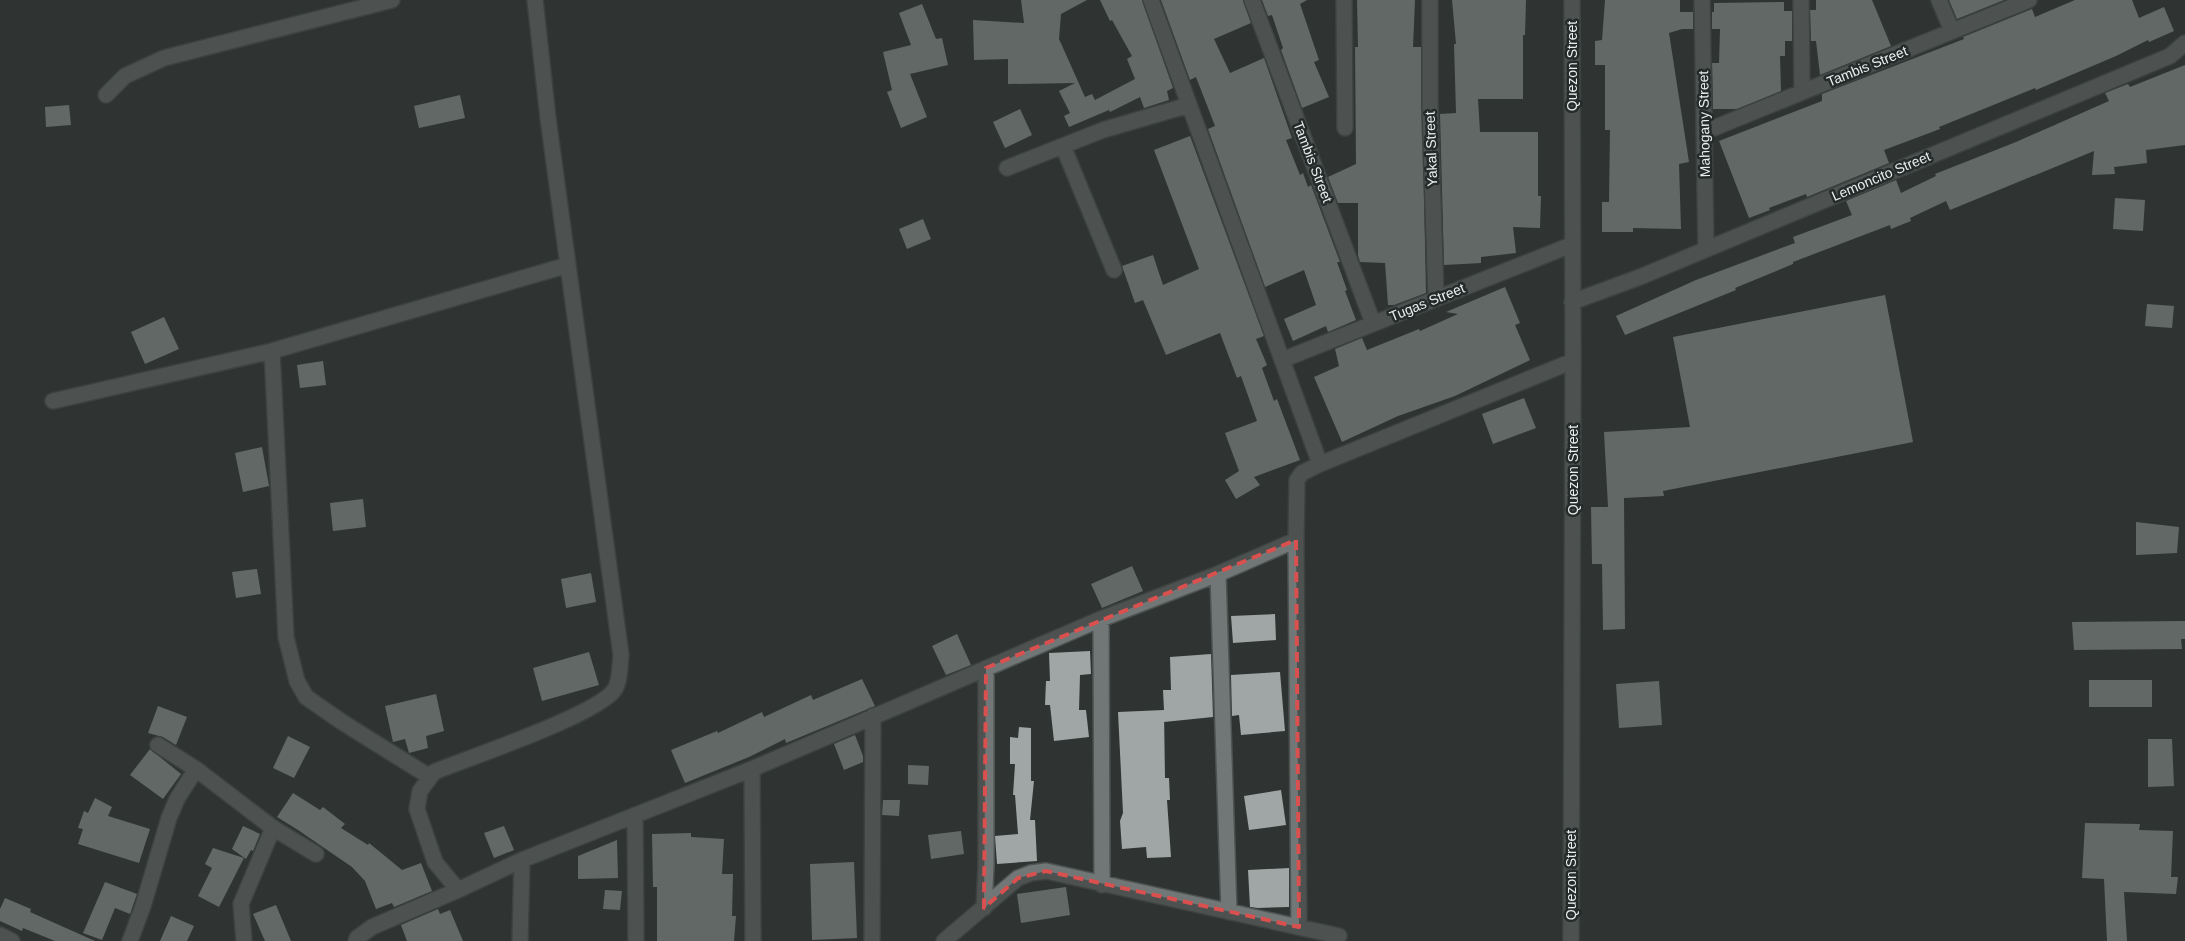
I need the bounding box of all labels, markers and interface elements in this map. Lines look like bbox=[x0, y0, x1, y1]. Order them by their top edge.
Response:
street label: Quezon Street bbox=[1564, 21, 1580, 111]
street label: Tambis Street bbox=[1824, 43, 1910, 89]
street label: Mahogany Street bbox=[1695, 70, 1713, 177]
street label: Yakal Street bbox=[1422, 111, 1440, 187]
street label: Tambis Street bbox=[1290, 119, 1336, 205]
street label: Lemoncito Street bbox=[1829, 148, 1933, 204]
street label: Tugas Street bbox=[1387, 280, 1467, 324]
street label: Quezon Street bbox=[1565, 425, 1581, 515]
street label: Quezon Street bbox=[1563, 830, 1579, 920]

